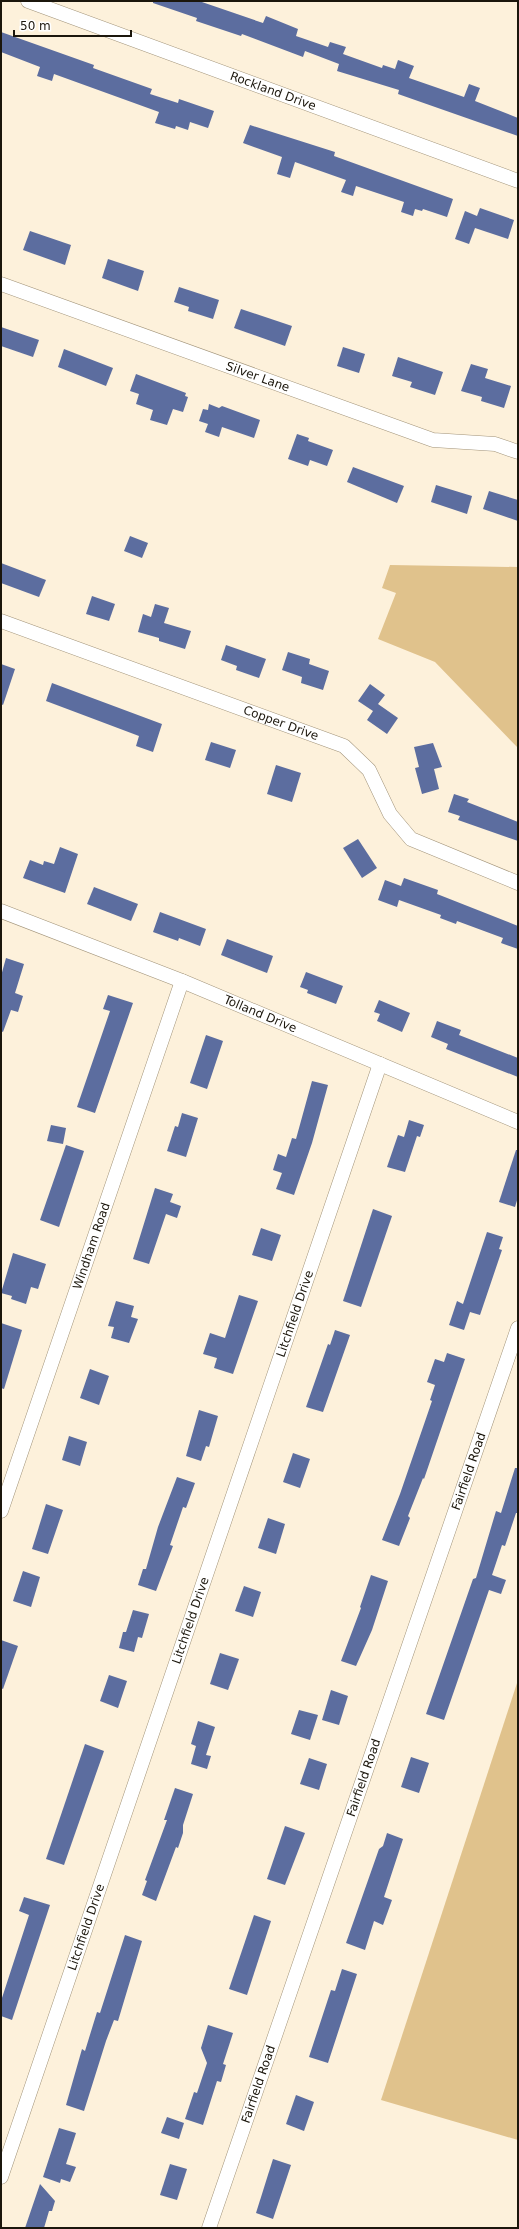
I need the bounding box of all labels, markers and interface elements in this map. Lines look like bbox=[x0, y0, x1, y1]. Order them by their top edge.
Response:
scale bar bbox=[14, 12, 131, 38]
text: 50 m bbox=[20, 19, 51, 33]
street label: Rockland Drive bbox=[228, 69, 318, 113]
street label: Silver Lane bbox=[224, 359, 291, 395]
street label: Copper Drive bbox=[241, 703, 321, 743]
street label: Tolland Drive bbox=[221, 992, 299, 1035]
street label: Windham Road bbox=[70, 1201, 113, 1291]
street label: Litchfield Drive bbox=[274, 1268, 316, 1359]
street label: Fairfield Road bbox=[449, 1431, 489, 1512]
street label: Litchfield Drive bbox=[169, 1575, 212, 1666]
street label: Fairfield Road bbox=[344, 1737, 383, 1819]
street label: Litchfield Drive bbox=[65, 1882, 107, 1972]
street label: Fairfield Road bbox=[239, 2043, 278, 2125]

